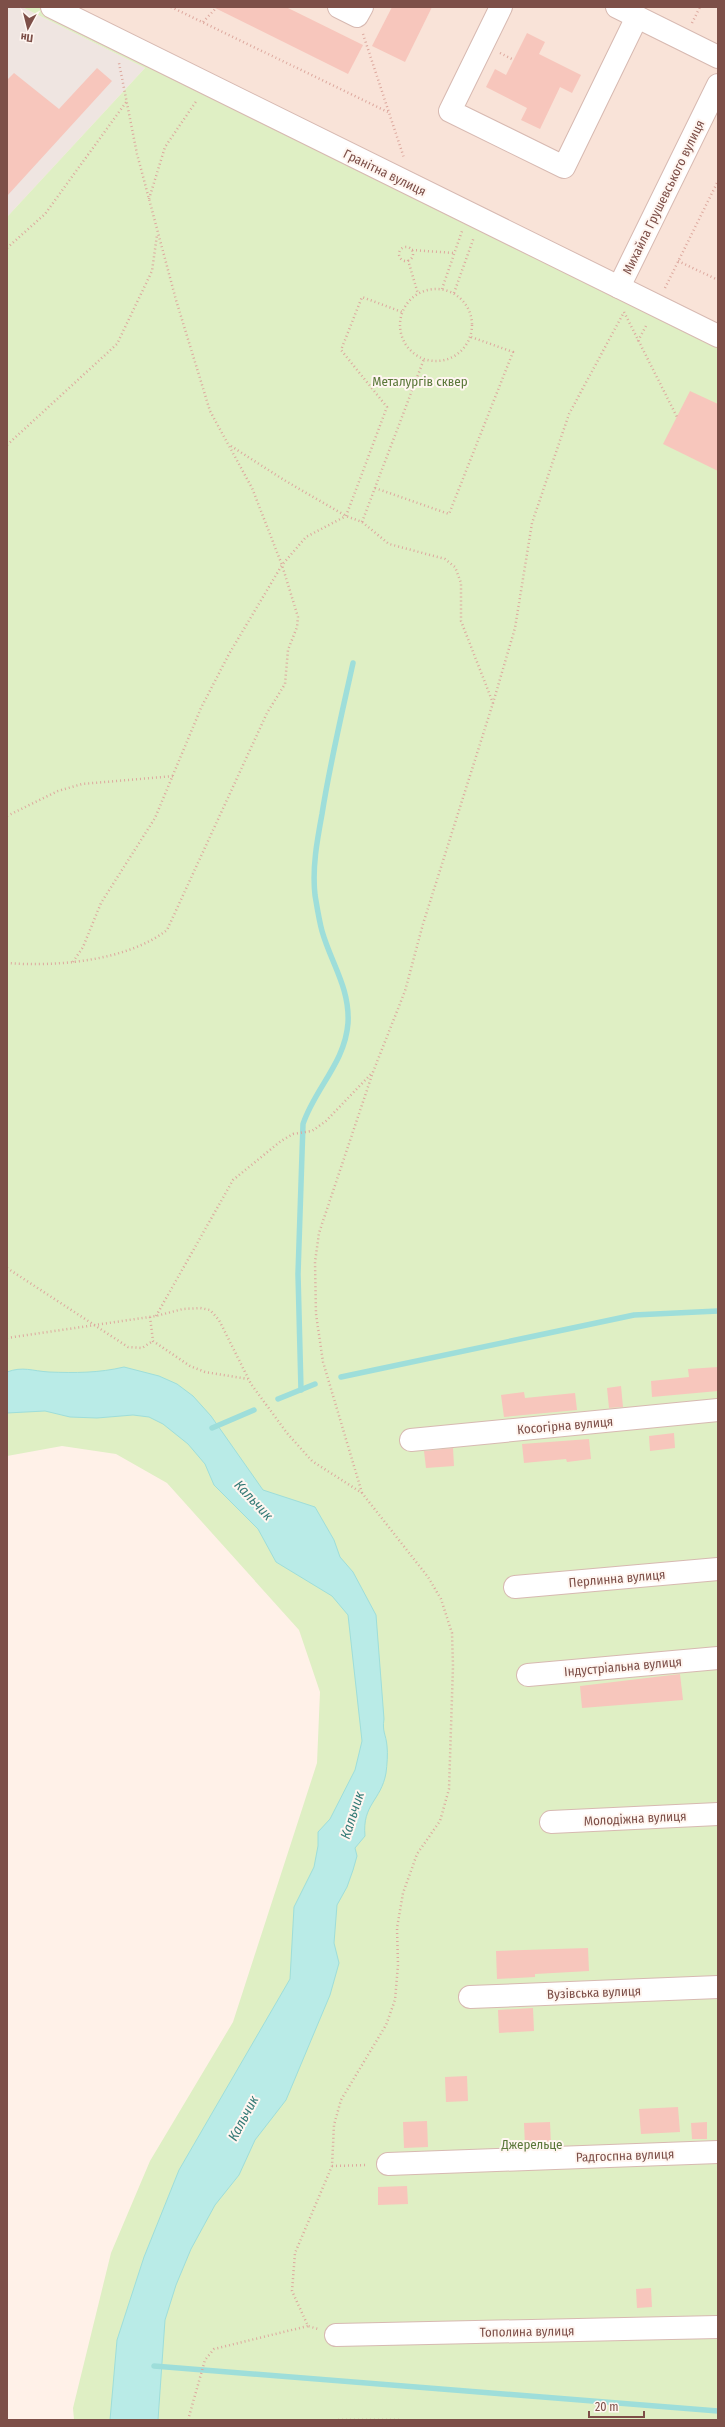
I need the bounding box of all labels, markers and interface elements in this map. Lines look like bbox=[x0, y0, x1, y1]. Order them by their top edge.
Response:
north arrow bbox=[8, 8, 48, 48]
text: Пн bbox=[20, 30, 34, 45]
street label: Михайла Грушевського вулиця bbox=[619, 118, 707, 277]
street label: Гранітна вулиця bbox=[341, 146, 429, 199]
park label: Металургів сквер bbox=[372, 374, 468, 389]
street label: Косогірна вулиця bbox=[516, 1414, 614, 1437]
water label: Кальчик bbox=[231, 1477, 277, 1524]
street label: Перлинна вулиця bbox=[568, 1567, 666, 1590]
street label: Індустріальна вулиця bbox=[564, 1654, 683, 1679]
water label: Кальчик bbox=[337, 1789, 368, 1841]
street label: Молодіжна вулиця bbox=[583, 1808, 687, 1829]
street label: Вузівська вулиця bbox=[547, 1983, 641, 2002]
water label: Кальчик bbox=[224, 2092, 263, 2144]
park label: Джерельце bbox=[501, 2137, 562, 2152]
street label: Радгоспна вулиця bbox=[576, 2146, 674, 2165]
street label: Тополина вулиця bbox=[480, 2323, 575, 2340]
scale bar bbox=[589, 2393, 644, 2419]
text: 20 m bbox=[595, 2400, 619, 2414]

